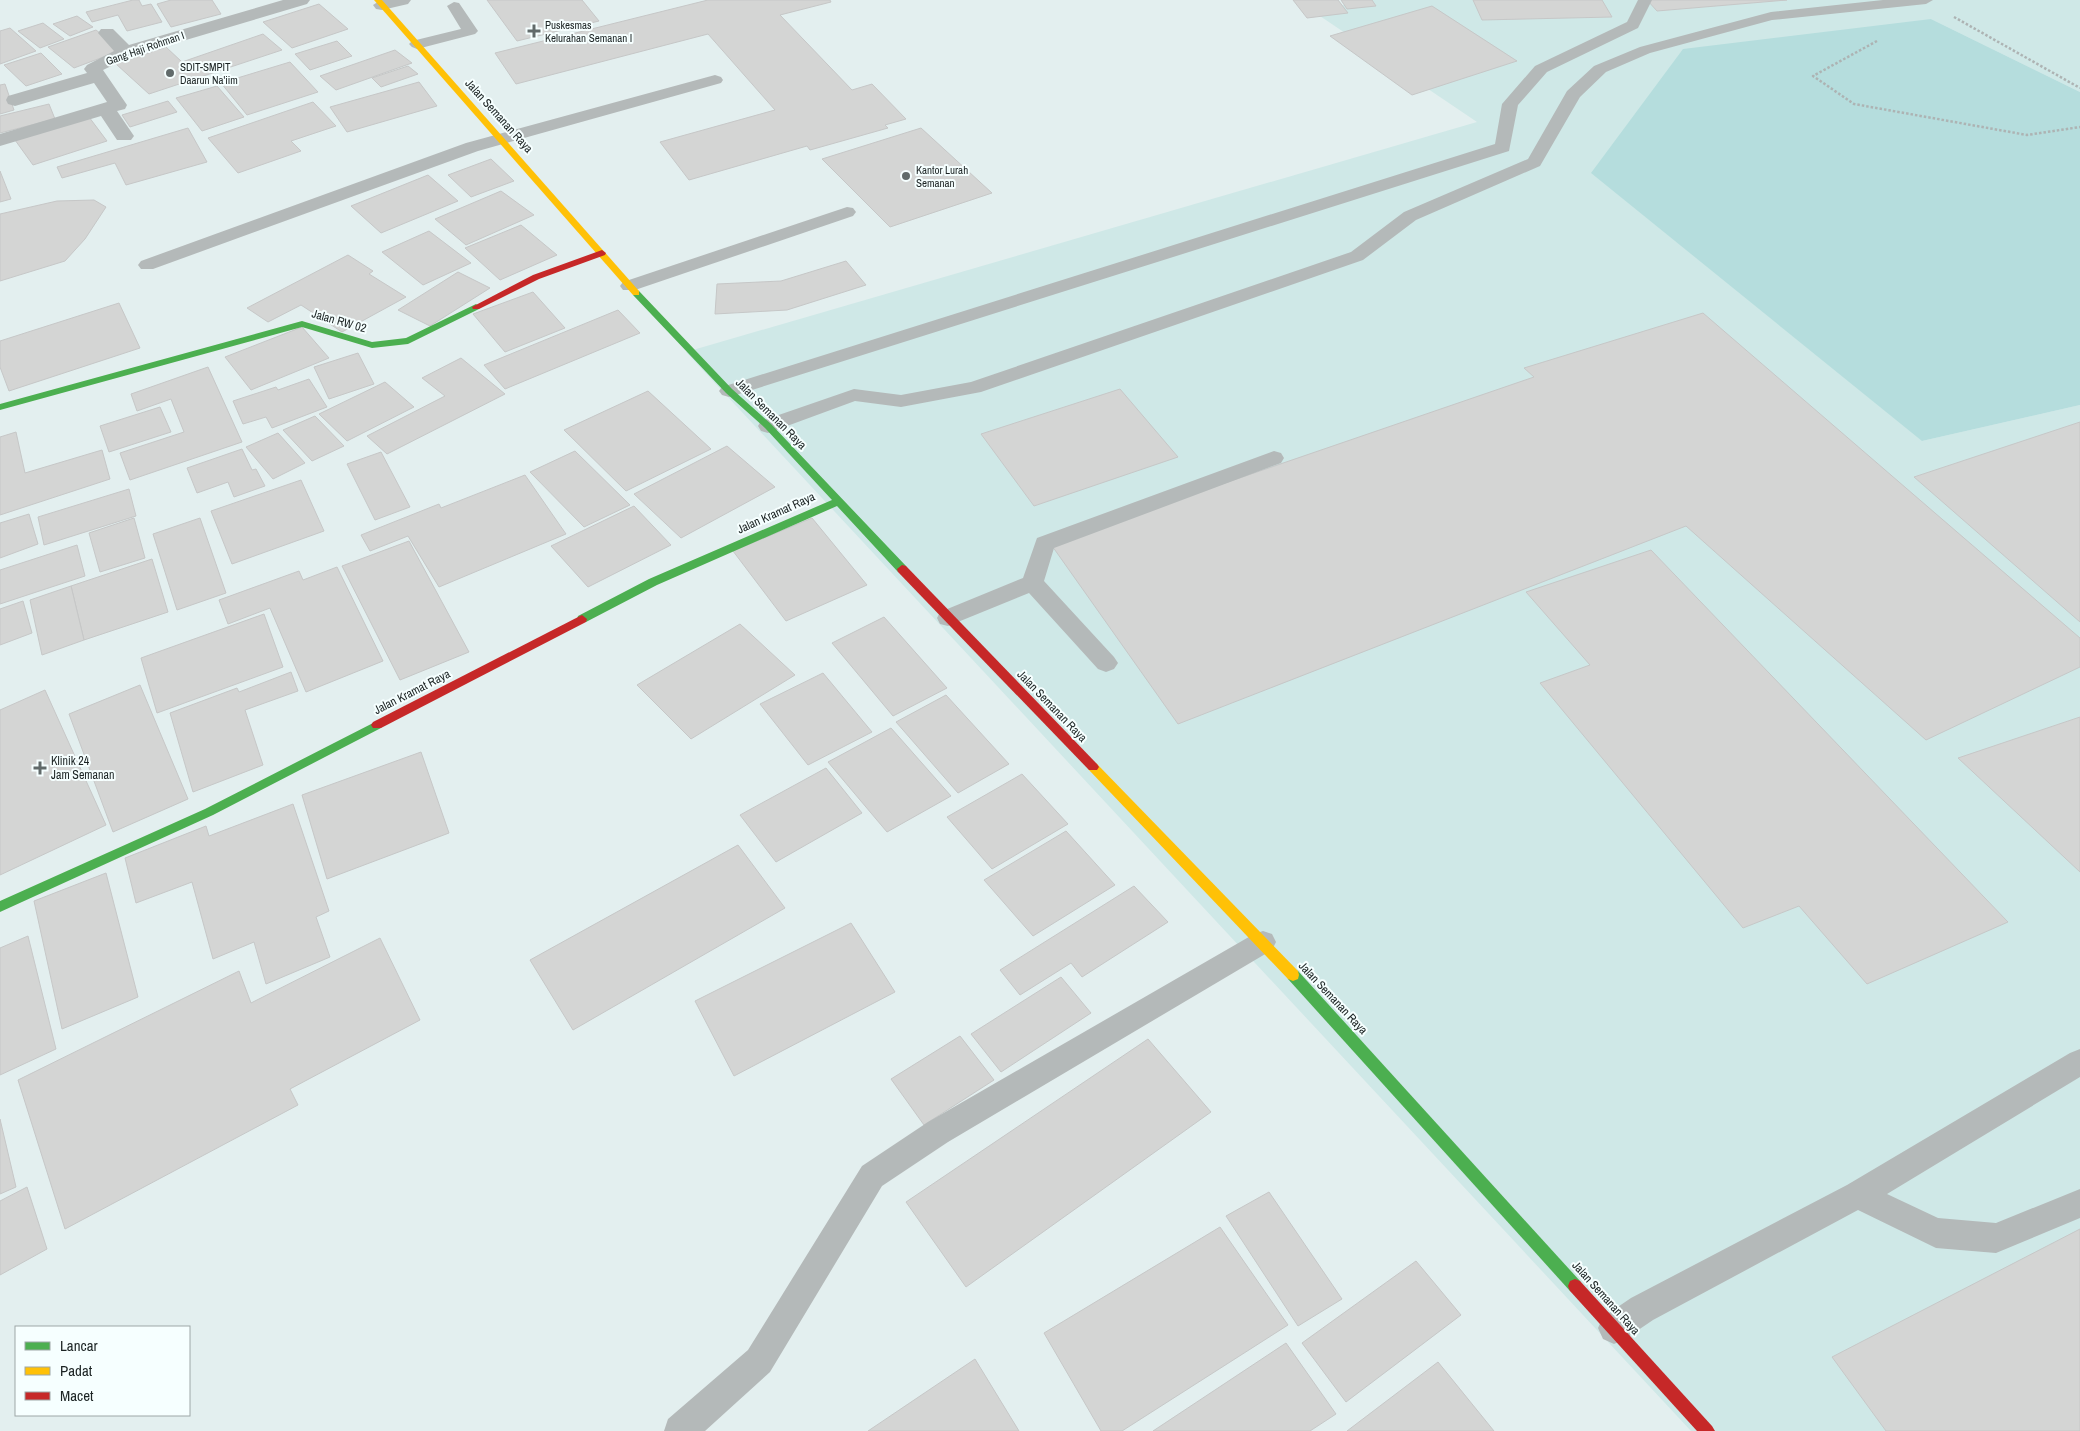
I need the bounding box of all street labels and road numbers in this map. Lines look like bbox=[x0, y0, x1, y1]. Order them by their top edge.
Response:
street label: Gang Haji Rohman I bbox=[104, 28, 186, 68]
street label: Jalan Semanan Raya bbox=[462, 76, 537, 157]
street label: Jalan RW 02 bbox=[310, 306, 368, 336]
street label: Jalan Semanan Raya bbox=[732, 375, 810, 453]
street label: Jalan Kramat Raya bbox=[735, 488, 818, 537]
street label: Jalan Kramat Raya bbox=[371, 666, 453, 718]
street label: Jalan Semanan Raya bbox=[1014, 667, 1091, 746]
street label: Jalan Semanan Raya bbox=[1295, 958, 1371, 1038]
street label: Jalan Semanan Raya bbox=[1569, 1258, 1644, 1339]

